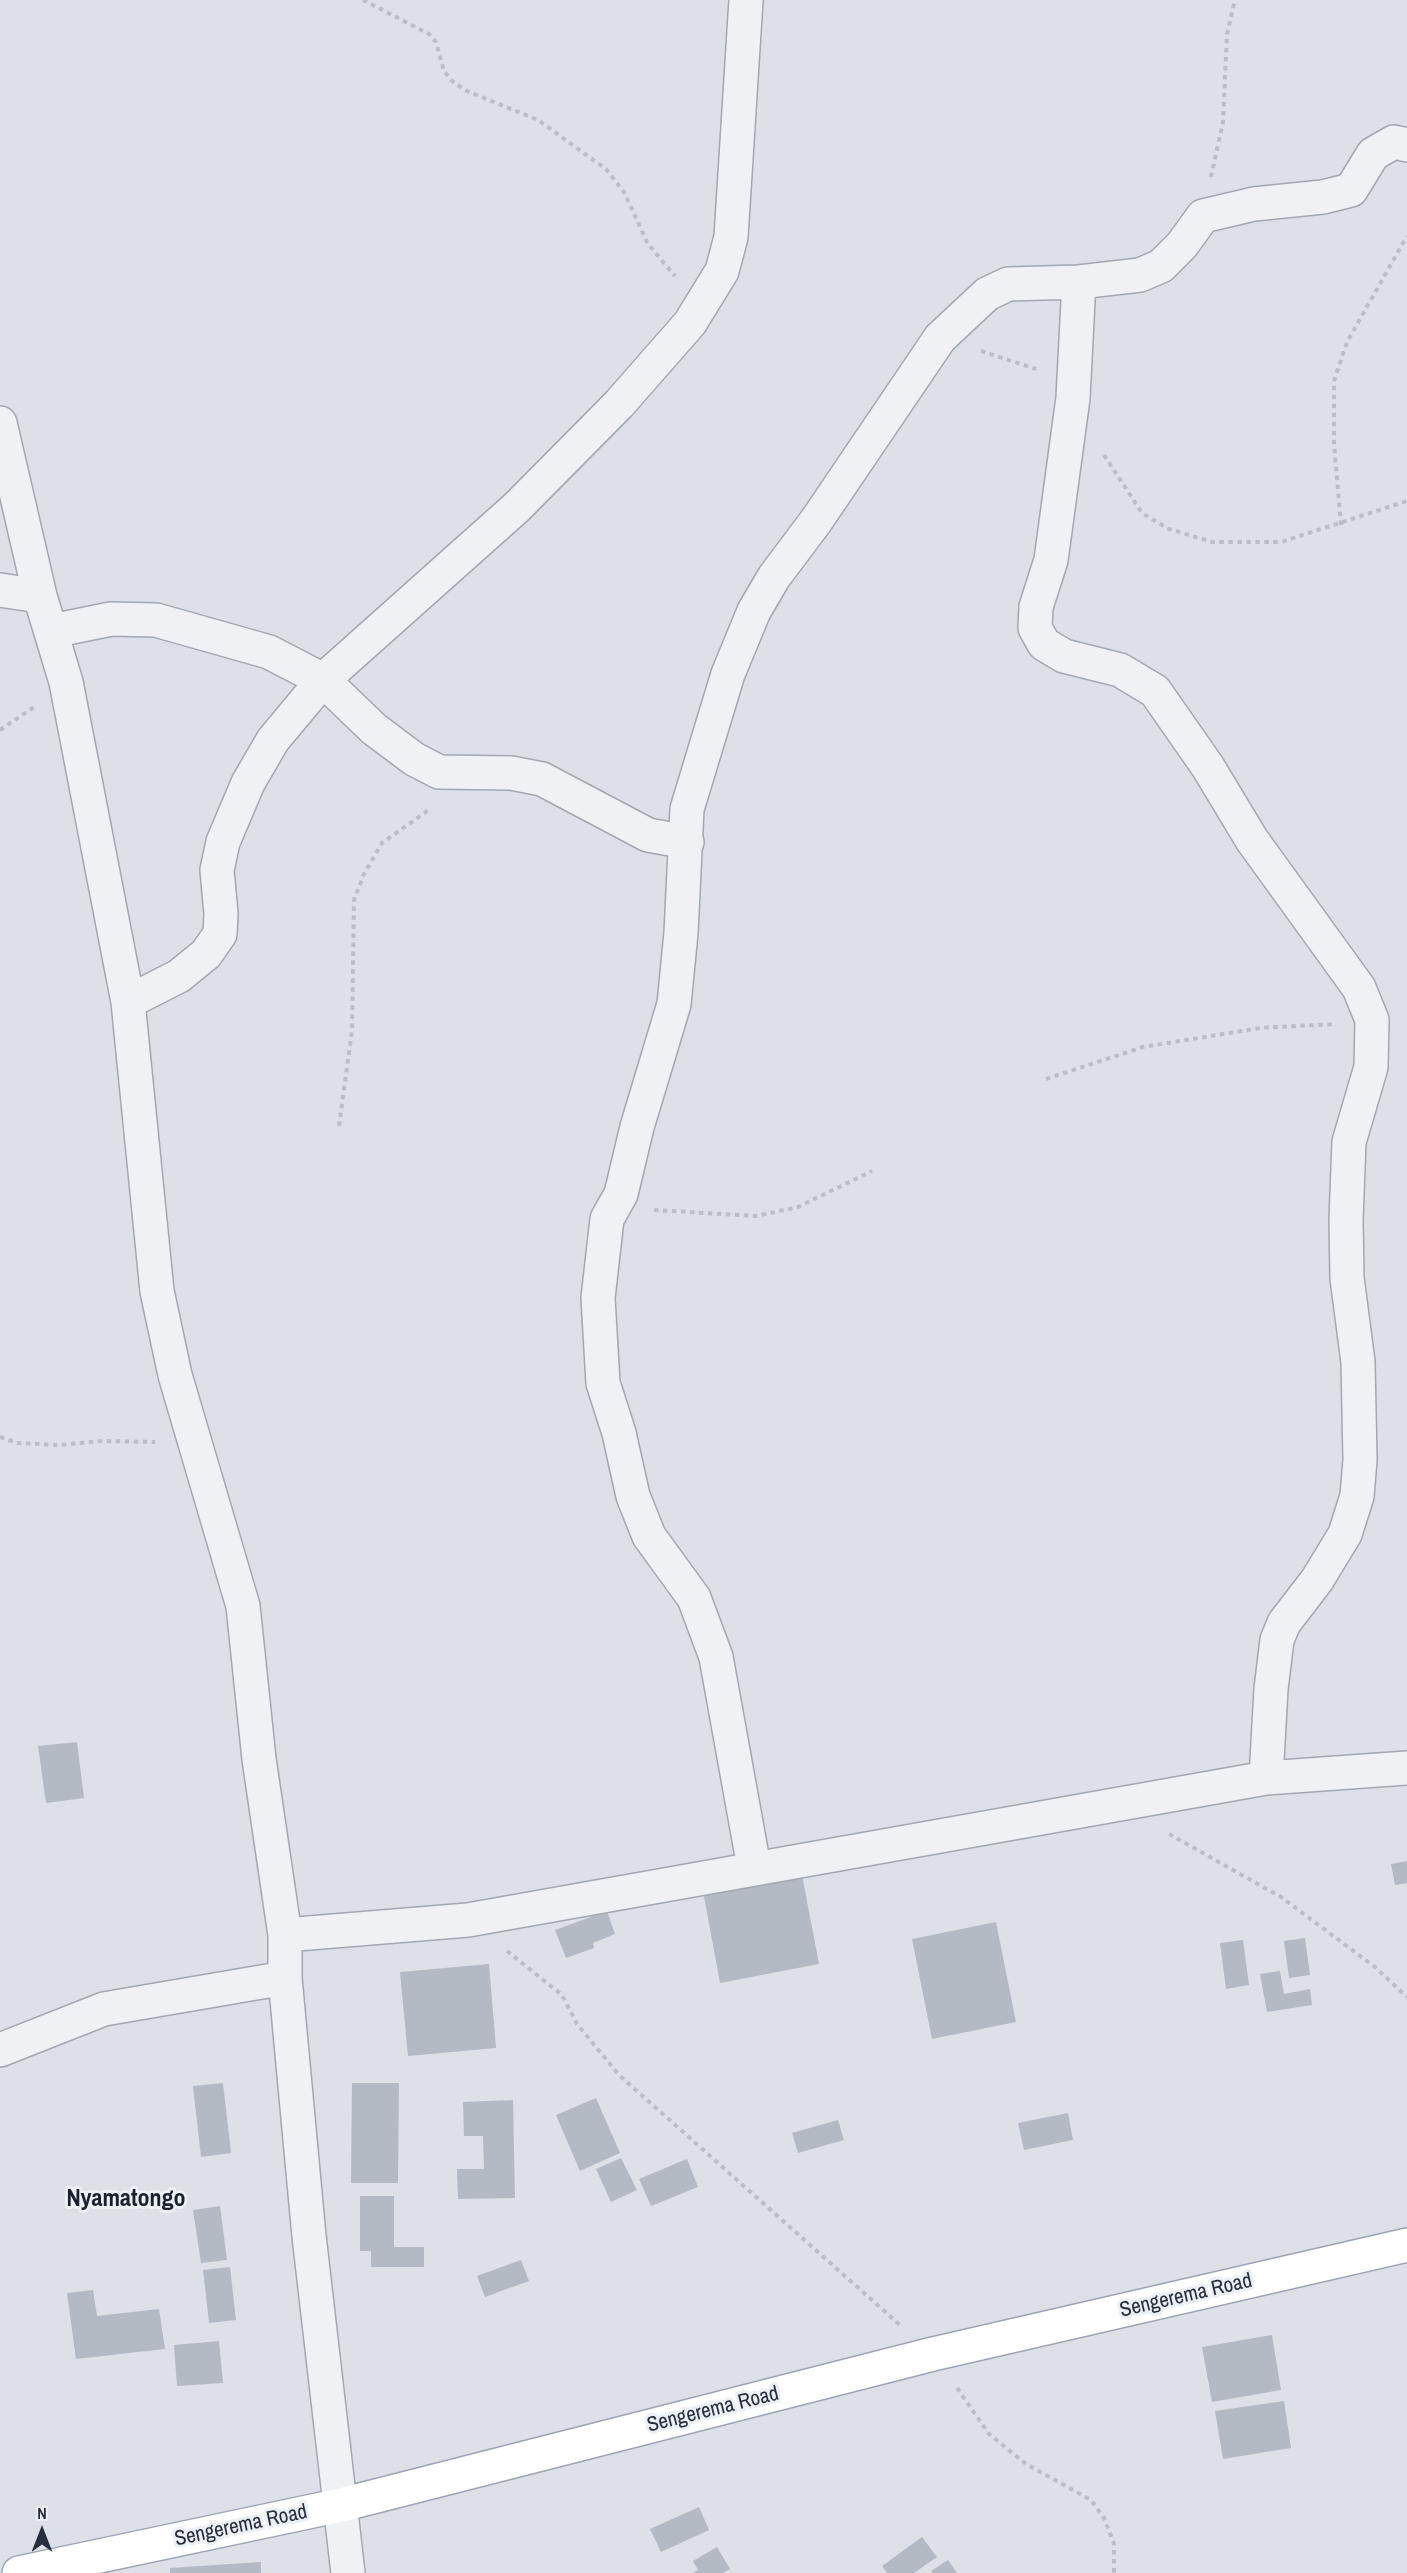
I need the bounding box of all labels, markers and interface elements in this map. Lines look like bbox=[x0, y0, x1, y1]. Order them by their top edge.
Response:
district label: Nyamatongo bbox=[66, 2186, 186, 2214]
street label: Sengerema Road bbox=[1117, 2269, 1255, 2323]
street label: Sengerema Road bbox=[644, 2381, 782, 2439]
street label: Sengerema Road bbox=[172, 2500, 310, 2552]
north arrow bbox=[12, 2501, 72, 2561]
text: N bbox=[37, 2502, 47, 2524]

